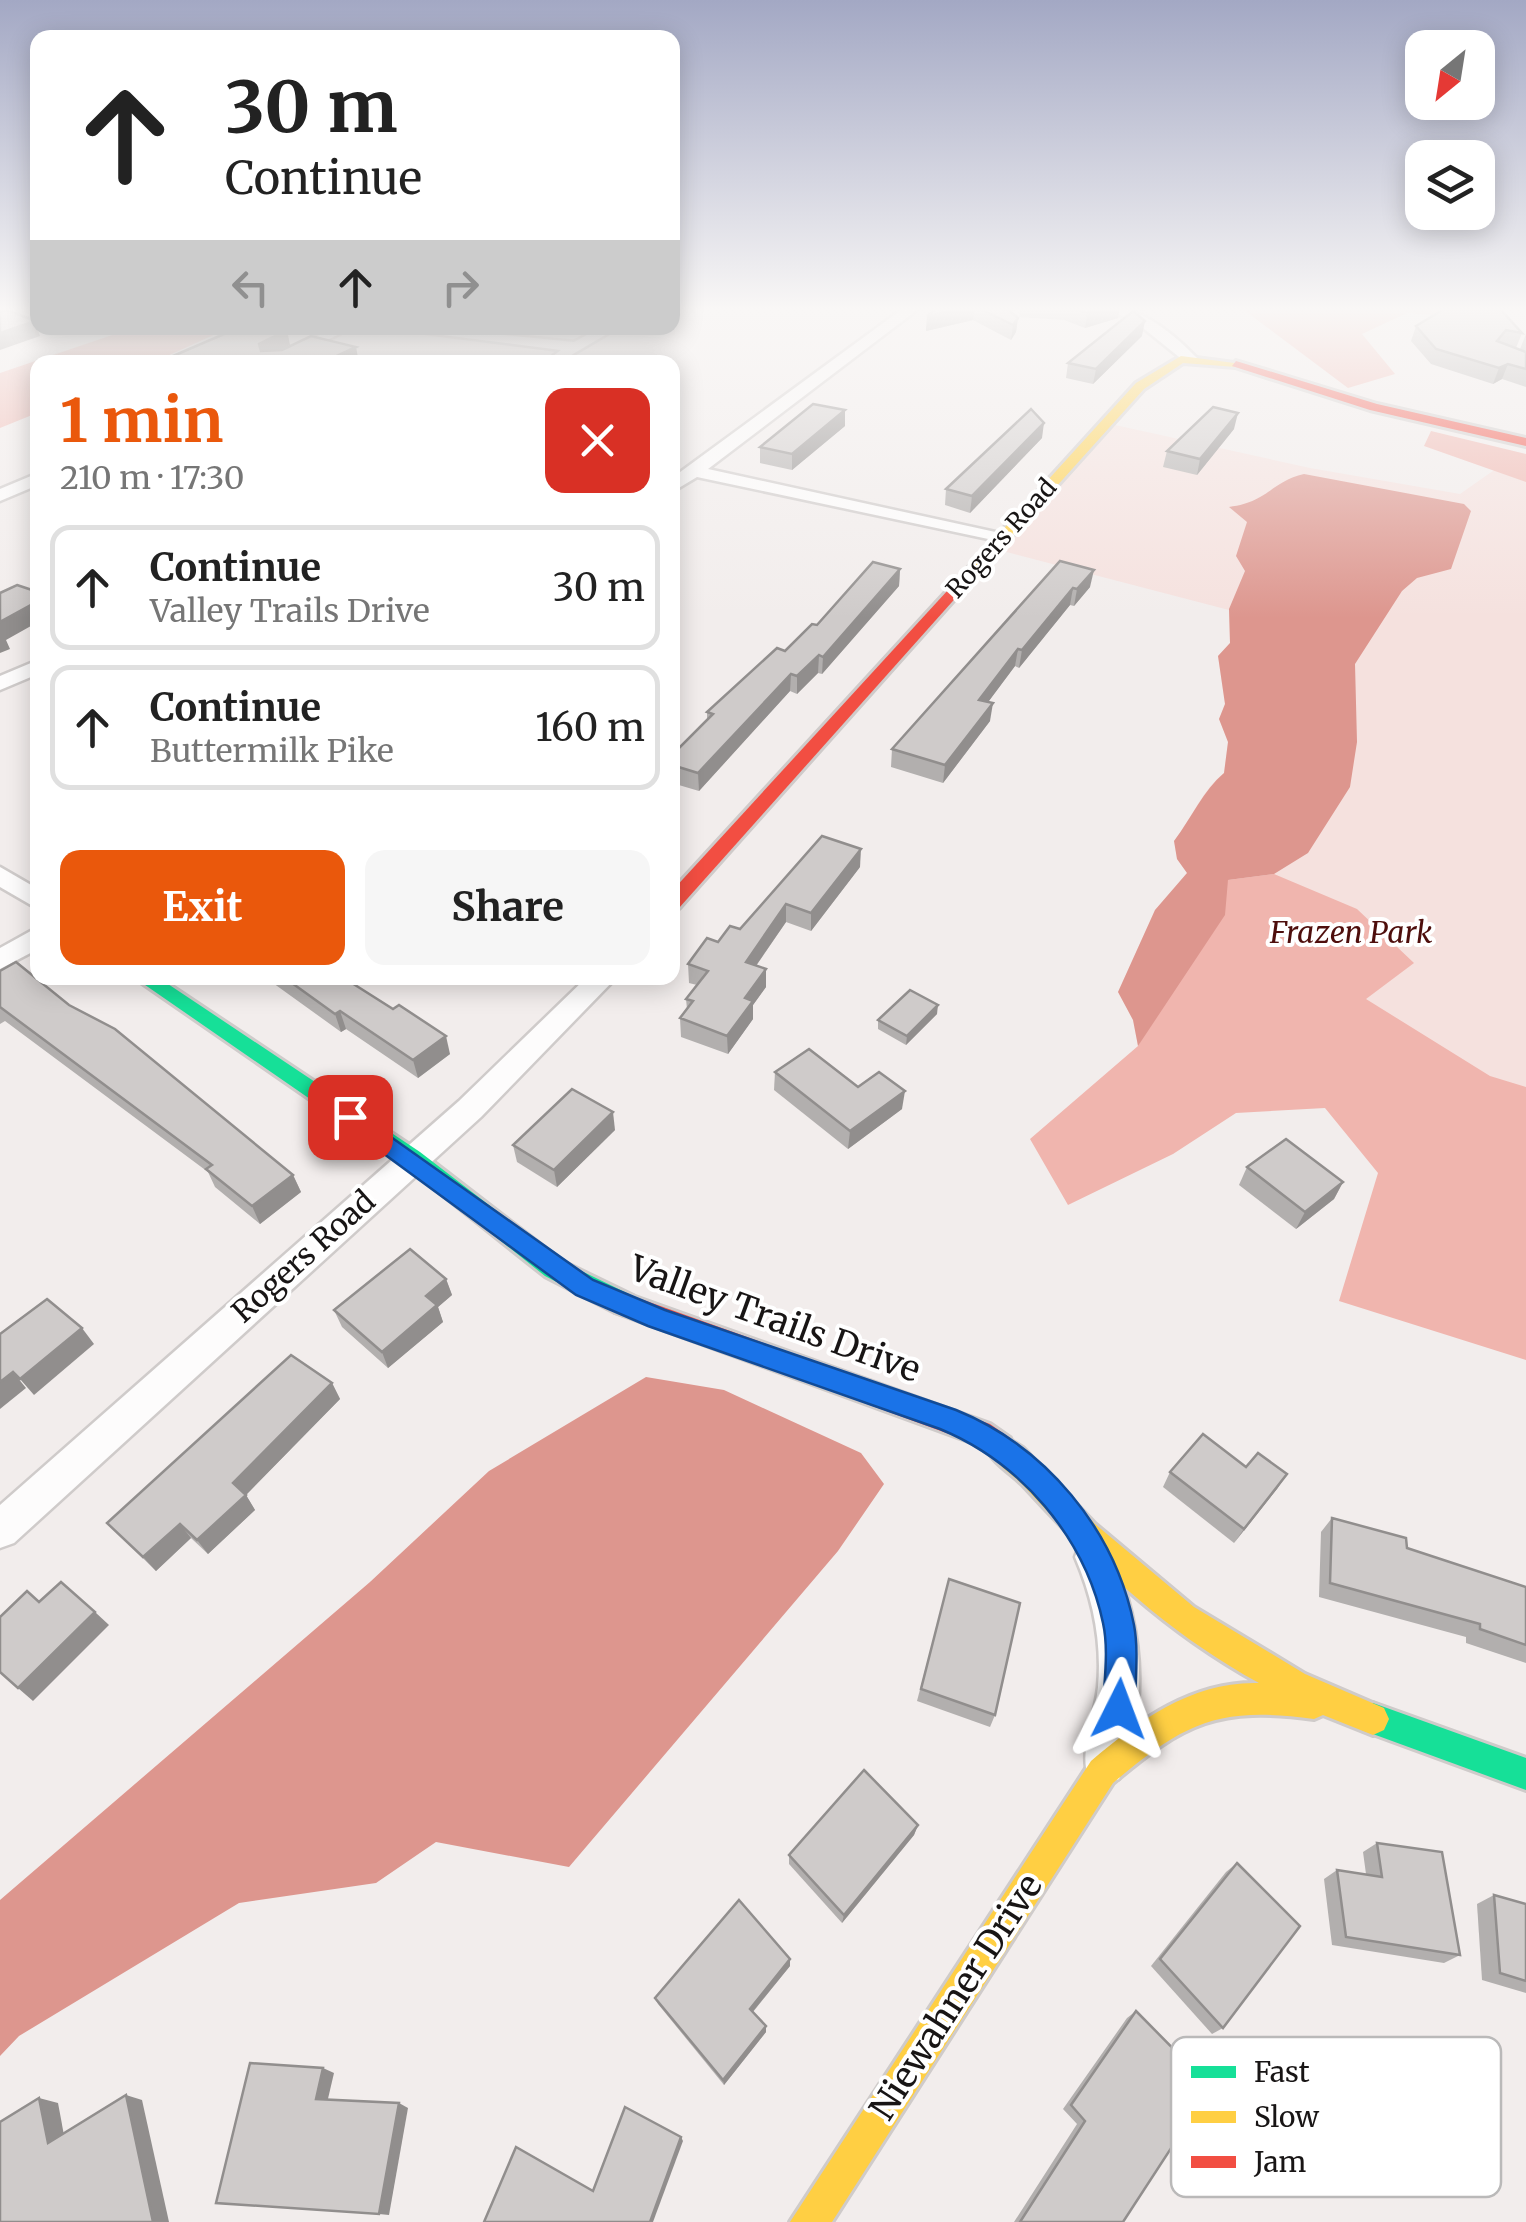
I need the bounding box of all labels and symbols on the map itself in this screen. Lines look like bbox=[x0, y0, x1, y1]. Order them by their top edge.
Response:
north arrow bbox=[1405, 30, 1495, 120]
street label: Rogers Road bbox=[939, 472, 1063, 604]
park label: Frazen Park bbox=[1269, 913, 1433, 951]
pin bbox=[308, 1075, 393, 1160]
street label: Rogers Road bbox=[224, 1182, 382, 1330]
street label: Valley Trails Drive bbox=[623, 1246, 926, 1392]
position arrow bbox=[1067, 1657, 1171, 1761]
street label: Niewahner Drive bbox=[860, 1866, 1052, 2128]
legend bbox=[1171, 2037, 1501, 2197]
text: Fast bbox=[1254, 2054, 1310, 2090]
text: Slow bbox=[1254, 2099, 1319, 2135]
text: Jam bbox=[1253, 2144, 1307, 2180]

